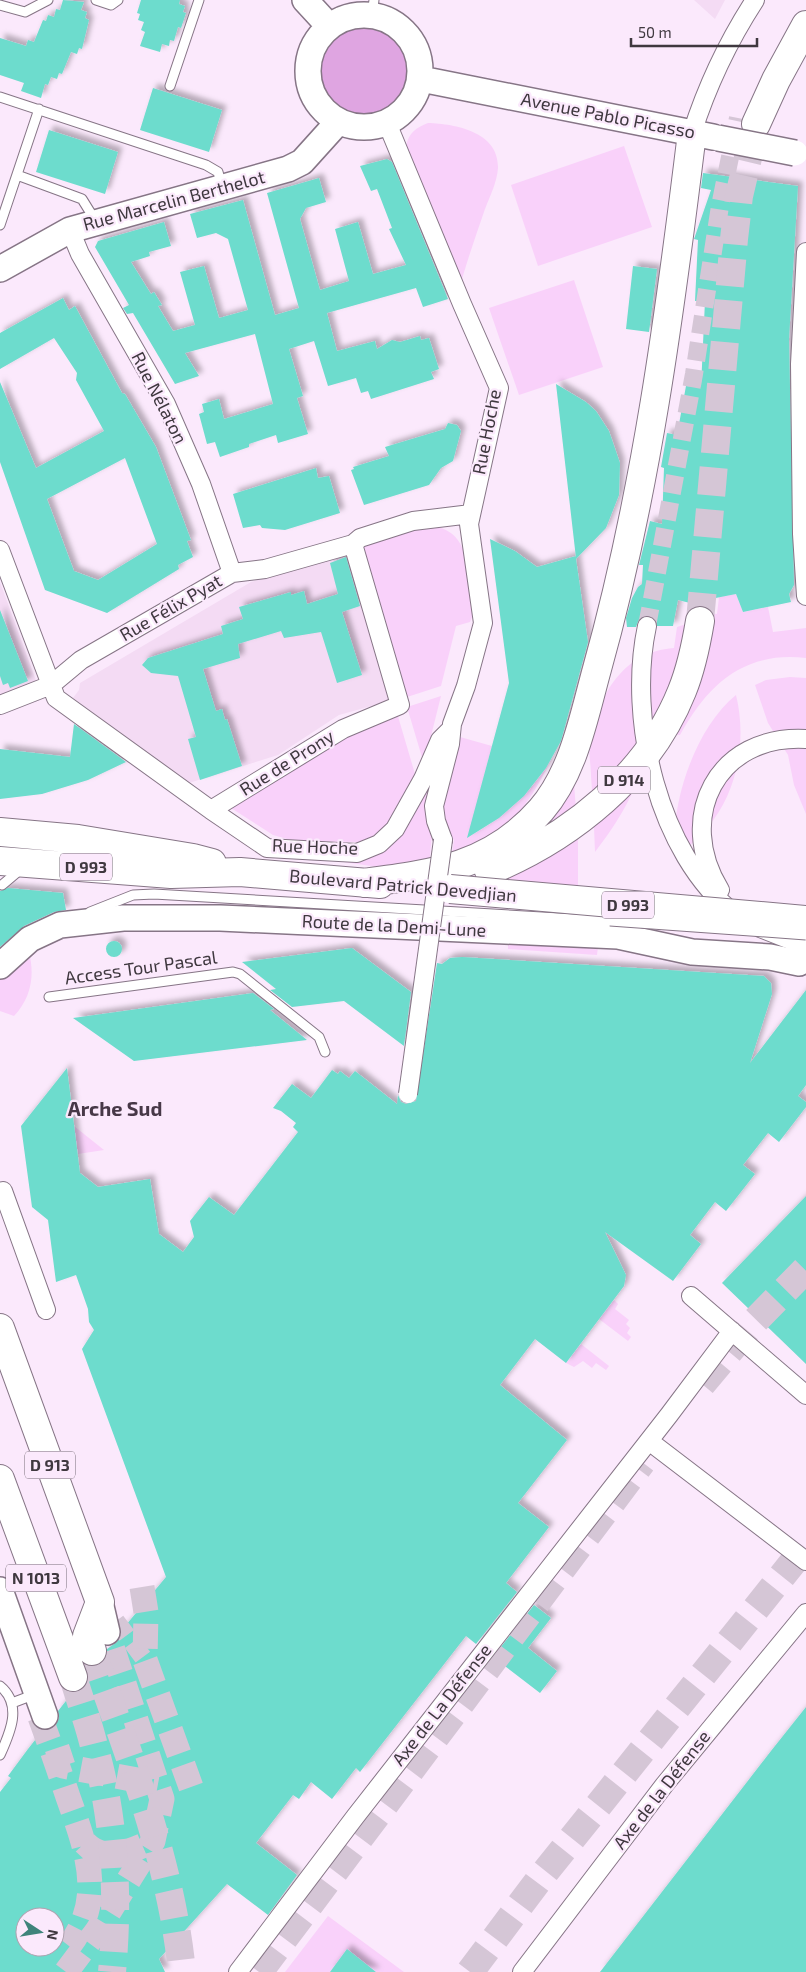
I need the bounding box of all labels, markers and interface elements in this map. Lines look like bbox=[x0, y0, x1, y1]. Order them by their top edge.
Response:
scale bar bbox=[631, 15, 757, 47]
text: 50 m bbox=[638, 23, 672, 41]
street label: Avenue Pablo Picasso bbox=[519, 87, 697, 143]
street label: Rue Marcelin Berthelot bbox=[80, 165, 267, 235]
street label: Rue Nélaton bbox=[127, 348, 192, 447]
street label: Rue Hoche bbox=[467, 387, 505, 476]
street label: Rue Félix Pyat bbox=[116, 569, 226, 645]
street label: Rue de Prony bbox=[235, 724, 338, 800]
road number: D 914 bbox=[598, 766, 650, 794]
street label: Rue Hoche bbox=[272, 834, 359, 858]
road number: D 993 bbox=[60, 854, 112, 880]
street label: Boulevard Patrick Devedjian bbox=[288, 864, 518, 906]
road number: D 993 bbox=[602, 892, 654, 918]
street label: Route de la Demi-Lune bbox=[301, 909, 487, 941]
street label: Access Tour Pascal bbox=[63, 945, 219, 989]
district label: Arche Sud bbox=[68, 1096, 162, 1120]
road number: D 913 bbox=[25, 1452, 75, 1478]
road number: N 1013 bbox=[6, 1565, 66, 1592]
street label: Axe de La Défense bbox=[387, 1639, 496, 1770]
street label: Axe de la Défense bbox=[608, 1726, 714, 1853]
north arrow bbox=[15, 1907, 65, 1957]
text: N bbox=[44, 1928, 63, 1942]

